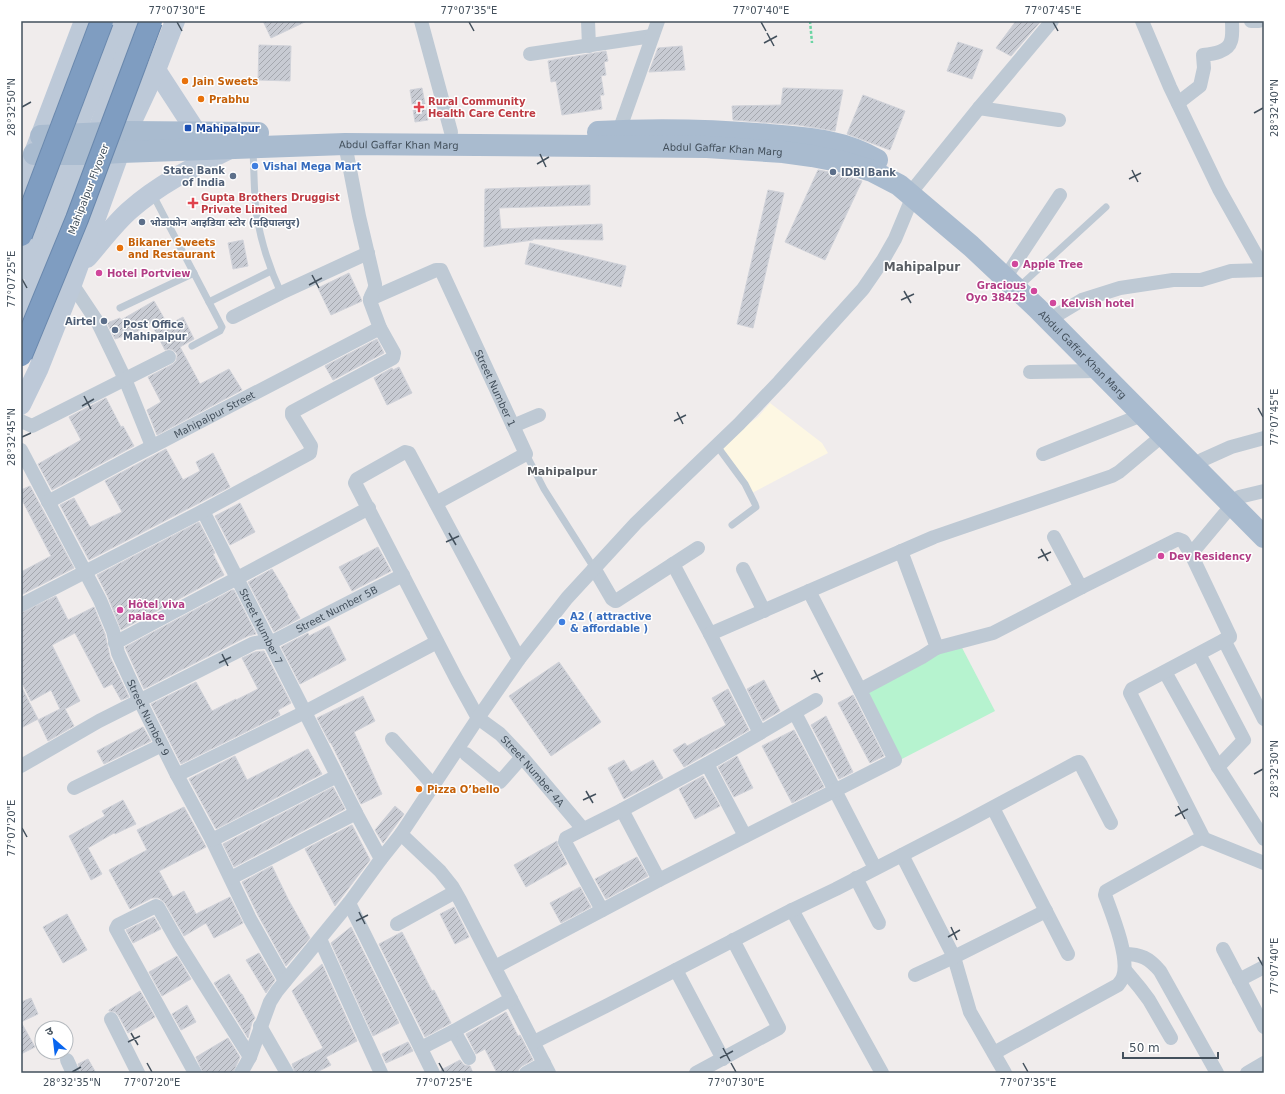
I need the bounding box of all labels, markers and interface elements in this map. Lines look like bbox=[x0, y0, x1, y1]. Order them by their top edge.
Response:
text: 77°07'30"E bbox=[149, 5, 205, 16]
text: 77°07'35"E bbox=[441, 5, 497, 16]
text: 77°07'40"E bbox=[733, 5, 789, 16]
text: 77°07'45"E bbox=[1025, 5, 1081, 16]
marker: Jain Sweets bbox=[180, 76, 190, 86]
place label: Jain Sweets bbox=[192, 76, 258, 87]
text: 28°32'50"N bbox=[6, 78, 17, 136]
text: 28°32'40"N bbox=[1269, 79, 1280, 137]
marker: Prabhu bbox=[196, 94, 206, 104]
place label: Prabhu bbox=[209, 94, 249, 105]
place label: Rural Community Health Care Centre bbox=[428, 96, 536, 119]
marker: Rural Community Health Care Centre bbox=[413, 101, 425, 113]
marker: Mahipalpur bbox=[183, 123, 193, 133]
place label: Mahipalpur bbox=[196, 123, 260, 134]
street label: Abdul Gaffar Khan Marg bbox=[339, 139, 459, 151]
street label: Mahipalpur Flyover bbox=[66, 142, 111, 236]
street label: Abdul Gaffar Khan Marg bbox=[663, 142, 783, 158]
marker: Vishal Mega Mart bbox=[250, 161, 260, 171]
place label: Vishal Mega Mart bbox=[263, 161, 361, 172]
place label: State Bank of India bbox=[163, 165, 225, 188]
marker: IDBI Bank bbox=[828, 167, 838, 177]
place label: IDBI Bank bbox=[841, 167, 896, 178]
marker: State Bank of India bbox=[228, 171, 238, 181]
place label: Gupta Brothers Druggist Private Limited bbox=[201, 192, 340, 215]
marker: Gupta Brothers Druggist Private Limited bbox=[188, 198, 198, 208]
marker: भोडाफोन आइडिया स्टोर (महिपालपुर) bbox=[137, 217, 147, 227]
place label: भोडाफोन आइडिया स्टोर (महिपालपुर) bbox=[150, 217, 300, 229]
place label: Bikaner Sweets and Restaurant bbox=[128, 237, 216, 260]
marker: Bikaner Sweets and Restaurant bbox=[115, 243, 125, 253]
text: 77°07'25"E bbox=[6, 251, 17, 307]
marker: Apple Tree bbox=[1010, 259, 1020, 269]
place label: Apple Tree bbox=[1023, 259, 1083, 270]
district label: Mahipalpur bbox=[884, 260, 960, 274]
marker: Hotel Portview bbox=[94, 268, 104, 278]
place label: Hotel Portview bbox=[107, 268, 191, 279]
place label: Gracious Oyo 38425 bbox=[966, 280, 1026, 303]
marker: Gracious Oyo 38425 bbox=[1029, 286, 1039, 296]
marker: Kelvish hotel bbox=[1048, 298, 1058, 308]
place label: Kelvish hotel bbox=[1061, 298, 1134, 309]
street label: Abdul Gaffar Khan Marg bbox=[1036, 308, 1129, 401]
place label: Airtel bbox=[65, 316, 96, 327]
marker: Airtel bbox=[99, 316, 109, 326]
place label: Post Office Mahipalpur bbox=[123, 319, 187, 342]
marker: Post Office Mahipalpur bbox=[110, 325, 120, 335]
street label: Street Number 1 bbox=[473, 348, 518, 428]
street label: Mahipalpur Street bbox=[172, 389, 257, 440]
text: 77°07'45"E bbox=[1269, 389, 1280, 445]
text: 28°32'45"N bbox=[6, 408, 17, 466]
district label: Mahipalpur bbox=[527, 465, 598, 478]
marker: Dev Residency bbox=[1156, 551, 1166, 561]
place label: Dev Residency bbox=[1169, 551, 1252, 562]
street label: Street Number 5B bbox=[294, 584, 380, 635]
street label: Street Number 7 bbox=[237, 587, 285, 666]
place label: Hôtel viva palace bbox=[128, 599, 185, 622]
marker: Hôtel viva palace bbox=[115, 605, 125, 615]
place label: A2 ( attractive & affordable ) bbox=[570, 611, 652, 634]
marker: A2 ( attractive & affordable ) bbox=[557, 617, 567, 627]
street label: Street Number 9 bbox=[125, 678, 171, 758]
street label: Street Number 4A bbox=[499, 734, 566, 809]
text: 28°32'30"N bbox=[1269, 740, 1280, 798]
marker: Pizza O’bello bbox=[414, 784, 424, 794]
place label: Pizza O’bello bbox=[427, 784, 500, 795]
text: 77°07'20"E bbox=[6, 800, 17, 856]
text: 77°07'40"E bbox=[1269, 938, 1280, 994]
north arrow bbox=[34, 1020, 74, 1060]
text: उ bbox=[44, 1024, 56, 1039]
scale bar bbox=[1123, 1034, 1218, 1060]
text: 50 m bbox=[1129, 1041, 1160, 1055]
text: 28°32'35"N bbox=[43, 1077, 101, 1088]
text: 77°07'20"E bbox=[124, 1077, 180, 1088]
text: 77°07'25"E bbox=[416, 1077, 472, 1088]
text: 77°07'30"E bbox=[708, 1077, 764, 1088]
text: 77°07'35"E bbox=[1000, 1077, 1056, 1088]

